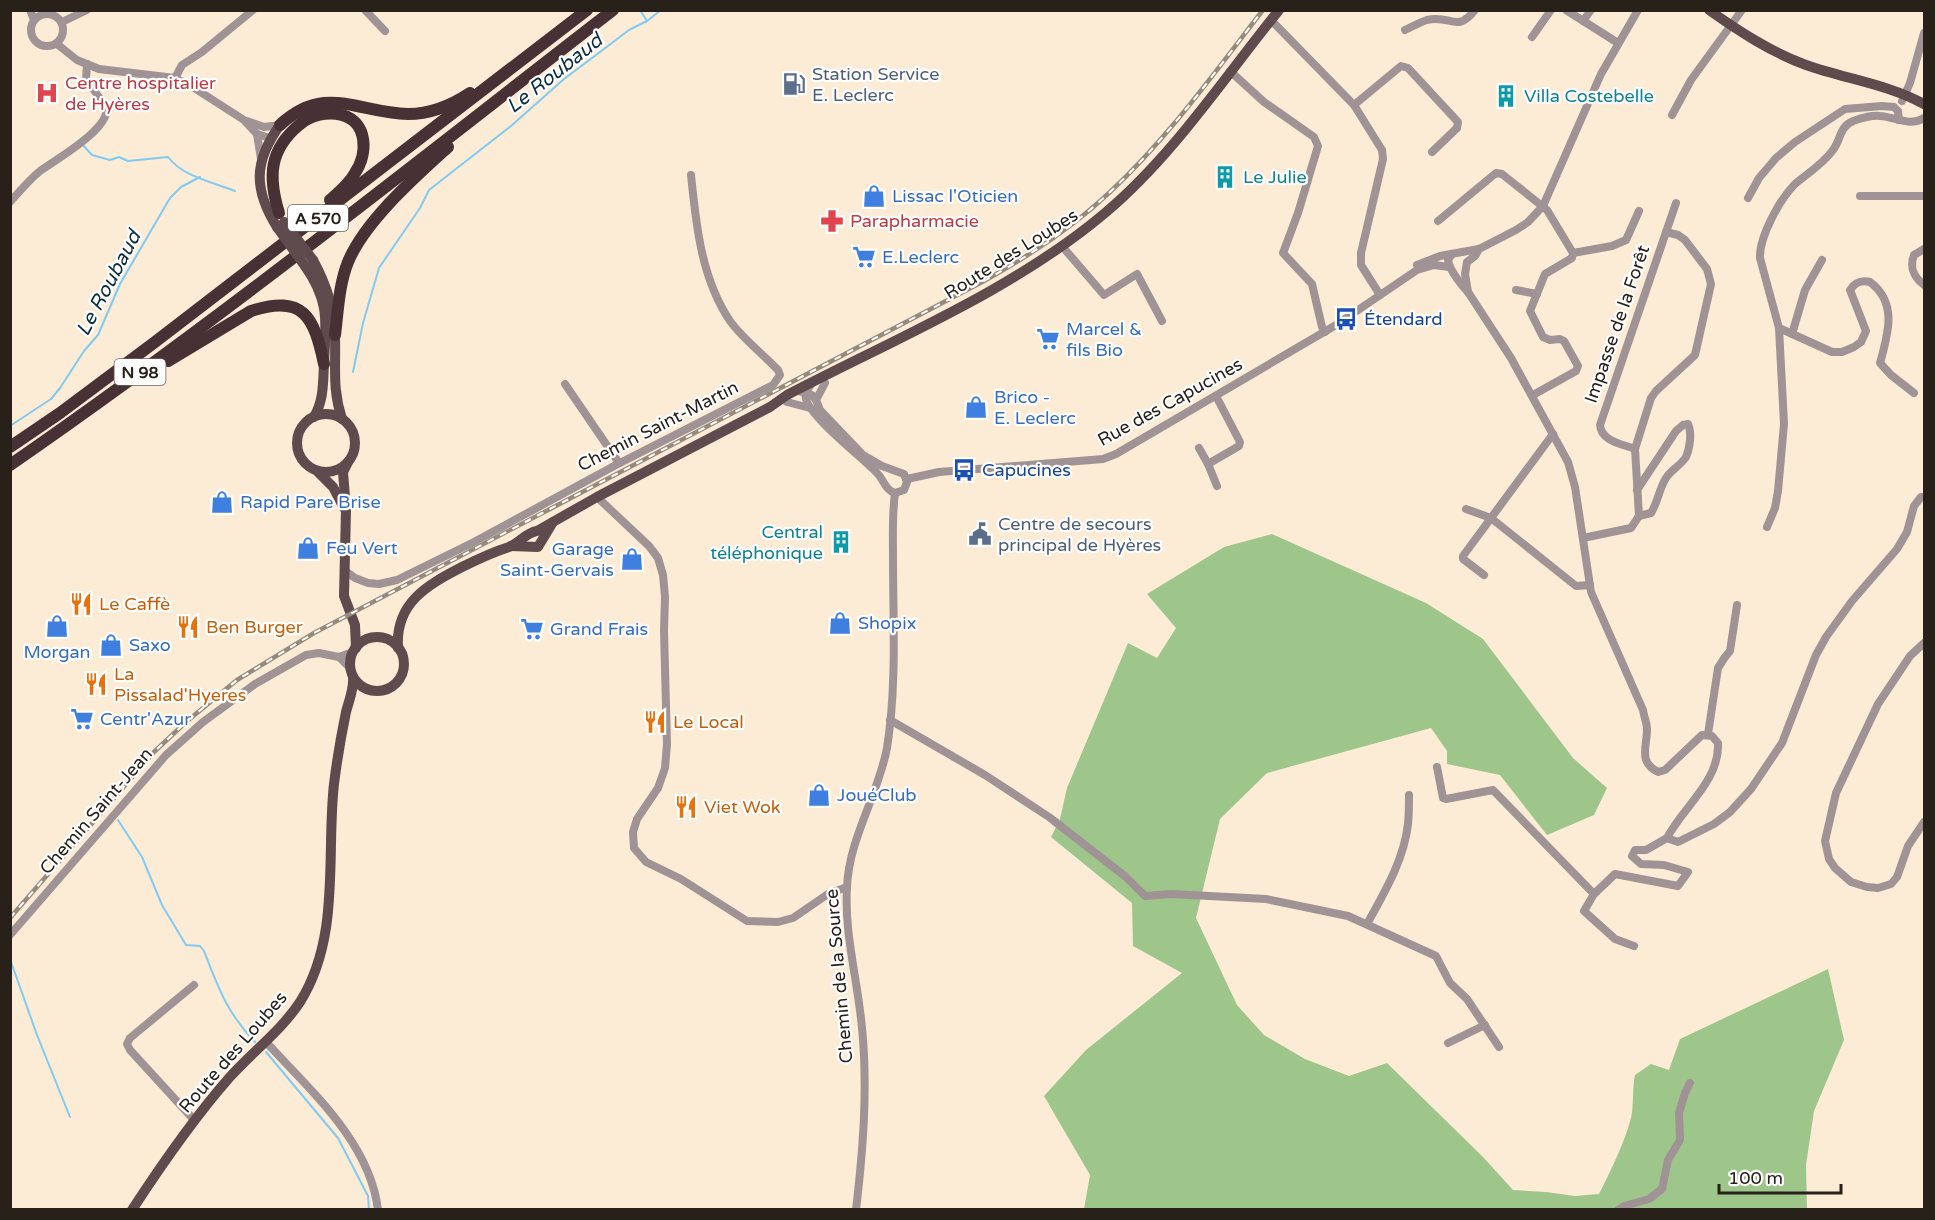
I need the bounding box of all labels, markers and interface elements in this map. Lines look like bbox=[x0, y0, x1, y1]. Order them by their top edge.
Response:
water label: Le Roubaud bbox=[502, 27, 609, 119]
place label: Station Service E. Leclerc bbox=[812, 63, 939, 106]
fuel station icon: Station Service E. Leclerc bbox=[781, 71, 807, 97]
place label: Centre hospitalier de Hyères bbox=[65, 72, 216, 115]
hospital icon: Centre hospitalier de Hyères bbox=[34, 80, 60, 106]
building icon: Villa Costebelle bbox=[1493, 83, 1519, 109]
place label: Villa Costebelle bbox=[1524, 85, 1654, 107]
building icon: Le Julie bbox=[1212, 164, 1238, 190]
place label: Le Julie bbox=[1243, 166, 1307, 188]
shop icon: Lissac l'Oticien bbox=[861, 183, 887, 209]
place label: Lissac l'Oticien bbox=[892, 185, 1018, 207]
street label: Route des Loubes bbox=[940, 204, 1082, 304]
road number: A 570 bbox=[288, 205, 348, 231]
pharmacy icon: Parapharmacie bbox=[819, 208, 845, 234]
place label: Parapharmacie bbox=[850, 210, 979, 232]
water label: Le Roubaud bbox=[71, 225, 148, 340]
street label: Impasse de la Forêt bbox=[1580, 242, 1654, 406]
supermarket icon: E.Leclerc bbox=[851, 244, 877, 270]
place label: E.Leclerc bbox=[882, 246, 959, 268]
bus stop icon: Étendard bbox=[1333, 306, 1359, 332]
place label: Étendard bbox=[1364, 308, 1443, 330]
place label: Marcel & fils Bio bbox=[1066, 318, 1142, 361]
supermarket icon: Marcel & fils Bio bbox=[1035, 326, 1061, 352]
street label: Rue des Capucines bbox=[1094, 353, 1246, 451]
road number: N 98 bbox=[114, 359, 166, 385]
street label: Chemin Saint-Martin bbox=[574, 376, 742, 476]
place label: Brico - E. Leclerc bbox=[994, 386, 1076, 429]
shop icon: Brico - E. Leclerc bbox=[963, 394, 989, 420]
bus stop icon: Capucines bbox=[951, 457, 977, 483]
place label: Capucines bbox=[982, 459, 1071, 481]
shop icon: Rapid Pare Brise bbox=[209, 489, 235, 515]
place label: Rapid Pare Brise bbox=[240, 491, 381, 513]
place label: Centre de secours principal de Hyères bbox=[998, 513, 1161, 556]
place label: Central téléphonique bbox=[710, 521, 823, 564]
public building icon: Centre de secours principal de Hyères bbox=[967, 521, 993, 547]
building icon: Central téléphonique bbox=[828, 529, 854, 555]
shop icon: Feu Vert bbox=[295, 535, 321, 561]
place label: Feu Vert bbox=[326, 537, 398, 559]
place label: Garage Saint-Gervais bbox=[500, 538, 614, 581]
shop icon: Garage Saint-Gervais bbox=[619, 546, 645, 572]
restaurant icon: Le Caffè bbox=[68, 591, 94, 617]
place label: Le Caffè bbox=[99, 593, 170, 615]
shop icon: Shopix bbox=[827, 610, 853, 636]
place label: Shopix bbox=[858, 612, 916, 634]
shop icon: Morgan bbox=[44, 613, 70, 639]
restaurant icon: Ben Burger bbox=[175, 614, 201, 640]
place label: Ben Burger bbox=[206, 616, 303, 638]
supermarket icon: Grand Frais bbox=[519, 616, 545, 642]
place label: Grand Frais bbox=[550, 618, 648, 640]
shop icon: Saxo bbox=[98, 632, 124, 658]
place label: Saxo bbox=[129, 634, 171, 656]
place label: Morgan bbox=[23, 641, 91, 663]
place label: La Pissalad'Hyeres bbox=[114, 663, 246, 706]
restaurant icon: La Pissalad'Hyeres bbox=[83, 671, 109, 697]
supermarket icon: Centr'Azur bbox=[69, 706, 95, 732]
place label: Centr'Azur bbox=[100, 708, 191, 730]
restaurant icon: Le Local bbox=[642, 709, 668, 735]
place label: Le Local bbox=[673, 711, 744, 733]
street label: Chemin Saint-Jean bbox=[35, 743, 157, 879]
shop icon: JouéClub bbox=[806, 782, 832, 808]
place label: JouéClub bbox=[837, 784, 917, 806]
restaurant icon: Viet Wok bbox=[673, 794, 699, 820]
place label: Viet Wok bbox=[704, 796, 781, 818]
street label: Chemin de la Source bbox=[820, 888, 858, 1064]
street label: Route des Loubes bbox=[174, 987, 292, 1117]
scale bar bbox=[1719, 1157, 1840, 1195]
text: 100 m bbox=[1728, 1167, 1783, 1189]

